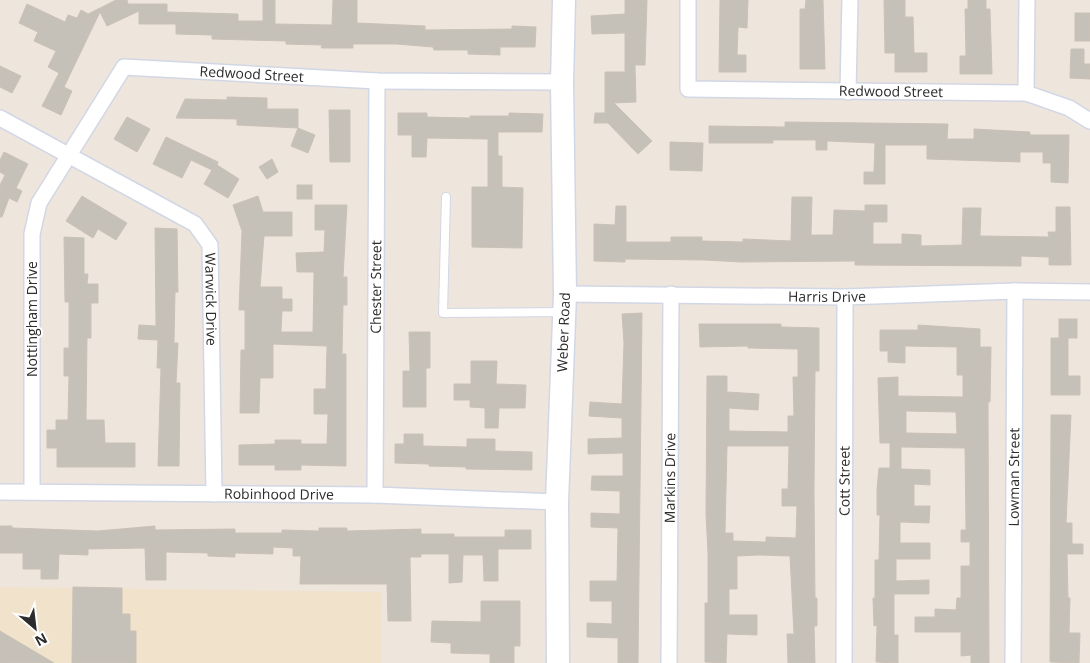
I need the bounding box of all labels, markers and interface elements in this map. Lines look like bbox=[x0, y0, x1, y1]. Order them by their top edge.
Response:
street label: Redwood Street bbox=[199, 61, 304, 86]
street label: Redwood Street bbox=[839, 81, 943, 101]
street label: Chester Street bbox=[366, 240, 385, 334]
street label: Warwick Drive bbox=[201, 253, 222, 346]
street label: Nottingham Drive bbox=[22, 261, 41, 377]
street label: Harris Drive bbox=[788, 286, 866, 306]
street label: Weber Road bbox=[552, 292, 574, 372]
street label: Lowman Street bbox=[1004, 428, 1023, 526]
street label: Markins Drive bbox=[660, 433, 679, 523]
street label: Cott Street bbox=[834, 446, 854, 516]
street label: Robinhood Drive bbox=[224, 484, 334, 504]
north arrow bbox=[10, 603, 60, 653]
text: N bbox=[32, 629, 51, 651]

